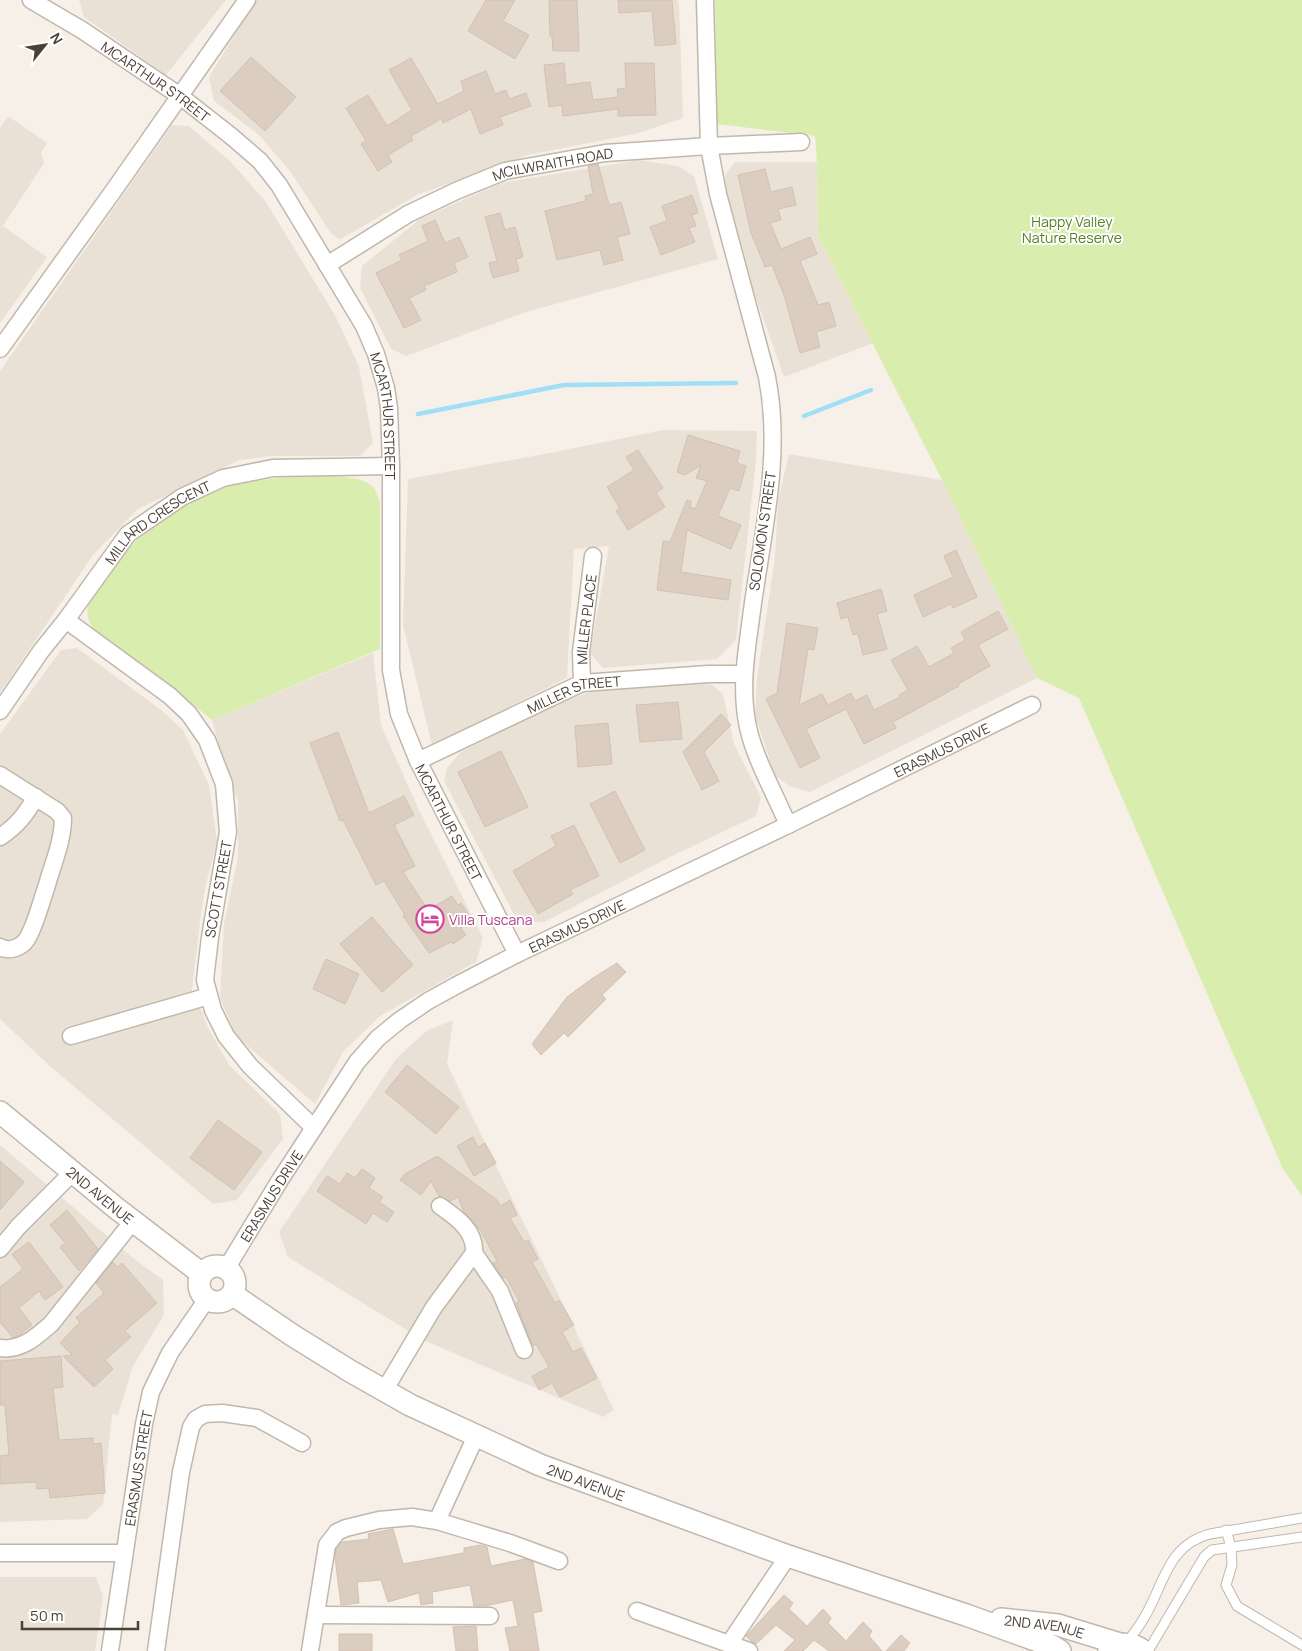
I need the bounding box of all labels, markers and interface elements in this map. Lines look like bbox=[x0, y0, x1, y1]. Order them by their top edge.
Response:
north arrow bbox=[20, 20, 70, 70]
text: N bbox=[46, 29, 67, 47]
street label: MCARTHUR STREET bbox=[98, 36, 215, 126]
street label: MCILWRAITH ROAD bbox=[489, 143, 614, 185]
park label: Happy Valley Nature Reserve bbox=[1022, 212, 1122, 247]
street label: MCARTHUR STREET bbox=[366, 350, 401, 480]
street label: SOLOMON STREET bbox=[744, 470, 780, 592]
street label: MILLARD CRESCENT bbox=[100, 475, 214, 568]
street label: MILLER PLACE bbox=[571, 573, 600, 665]
street label: MILLER STREET bbox=[524, 671, 622, 717]
street label: ERASMUS DRIVE bbox=[890, 718, 993, 781]
street label: MCARTHUR STREET bbox=[412, 761, 488, 884]
street label: SCOTT STREET bbox=[200, 838, 236, 939]
street label: ERASMUS DRIVE bbox=[525, 894, 628, 957]
hotel icon: Villa Tuscana bbox=[415, 904, 445, 934]
place label: Villa Tuscana bbox=[449, 910, 532, 929]
street label: ERASMUS DRIVE bbox=[235, 1146, 307, 1245]
street label: 2ND AVENUE bbox=[63, 1162, 138, 1228]
street label: ERASMUS STREET bbox=[119, 1408, 156, 1527]
street label: 2ND AVENUE bbox=[544, 1459, 627, 1505]
scale bar bbox=[22, 1598, 139, 1630]
text: 50 m bbox=[30, 1605, 64, 1626]
street label: 2ND AVENUE bbox=[1003, 1610, 1087, 1642]

